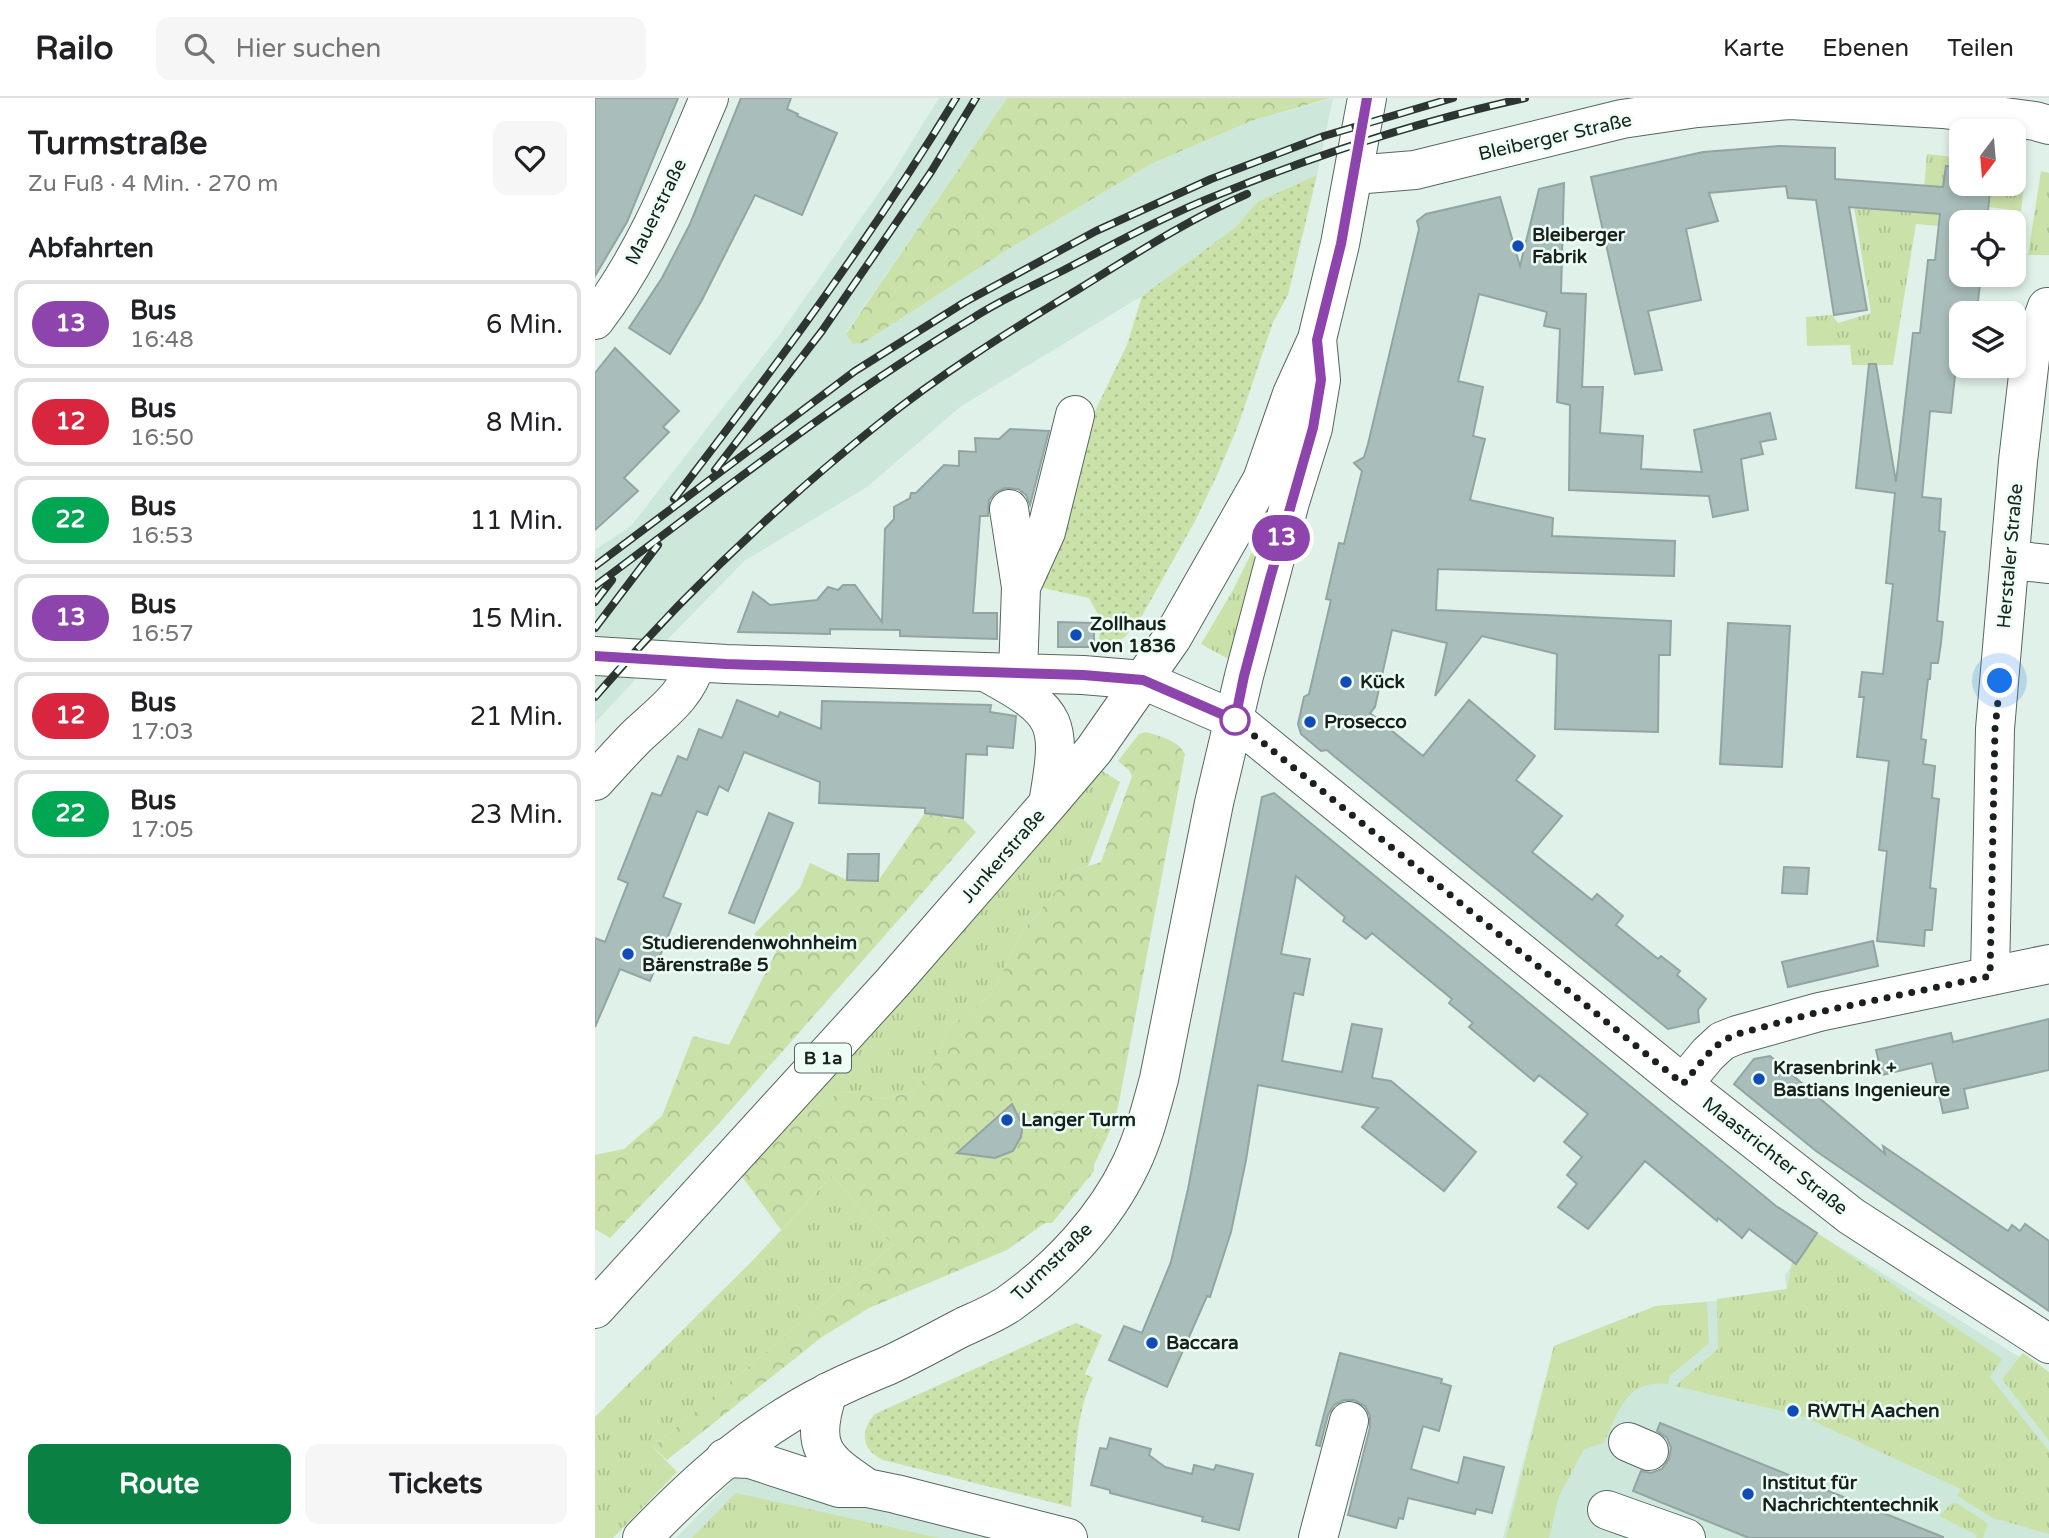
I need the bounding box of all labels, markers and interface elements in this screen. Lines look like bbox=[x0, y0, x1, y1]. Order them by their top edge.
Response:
search box bbox=[156, 17, 646, 80]
text: Railo bbox=[35, 29, 114, 68]
icon: search bbox=[180, 29, 218, 67]
text: Hier suchen bbox=[236, 33, 381, 64]
text: Karte bbox=[1723, 34, 1784, 63]
text: Ebenen bbox=[1822, 34, 1909, 63]
text: Teilen bbox=[1947, 34, 2014, 63]
street label: Bleiberger Straße bbox=[1476, 109, 1634, 165]
north arrow bbox=[1949, 119, 2027, 196]
map controls bbox=[1949, 119, 2026, 378]
button: heart bbox=[493, 121, 567, 195]
text: Turmstraße bbox=[28, 124, 207, 163]
street label: Mauerstraße bbox=[621, 155, 691, 269]
text: Zu Fuß · 4 Min. · 270 m bbox=[28, 170, 278, 198]
button: locate bbox=[1949, 210, 2026, 287]
place label: Bleiberger Fabrik bbox=[1532, 224, 1626, 268]
text: Abfahrten bbox=[28, 233, 154, 264]
marker: Bleiberger Fabrik bbox=[1510, 238, 1526, 254]
text: Bus bbox=[130, 295, 176, 326]
button: layers bbox=[1949, 301, 2026, 378]
text: 13 bbox=[55, 309, 86, 338]
text: 6 Min. bbox=[486, 309, 563, 340]
text: 16:48 bbox=[130, 326, 194, 354]
text: Bus bbox=[130, 393, 176, 424]
text: 12 bbox=[55, 407, 86, 436]
text: 8 Min. bbox=[486, 407, 563, 438]
text: 16:50 bbox=[130, 424, 194, 452]
street label: Herstaler Straße bbox=[1993, 483, 2027, 629]
text: Bus bbox=[130, 491, 176, 522]
text: 22 bbox=[55, 505, 86, 534]
text: 11 Min. bbox=[470, 505, 563, 536]
line badge: 13 bbox=[1249, 515, 1313, 561]
text: 16:53 bbox=[130, 522, 194, 550]
text: 13 bbox=[1266, 523, 1296, 552]
text: Bus bbox=[130, 589, 176, 620]
text: 13 bbox=[55, 603, 86, 632]
text: 15 Min. bbox=[470, 603, 563, 634]
place label: Zollhaus von 1836 bbox=[1090, 613, 1176, 657]
text: 16:57 bbox=[130, 620, 194, 648]
marker: Zollhaus von 1836 bbox=[1068, 627, 1084, 643]
your location bbox=[1982, 663, 2017, 698]
place label: Kück bbox=[1360, 671, 1405, 693]
marker: Kück bbox=[1338, 674, 1354, 690]
text: Bus bbox=[130, 687, 176, 718]
text: 12 bbox=[55, 701, 86, 730]
text: 21 Min. bbox=[470, 701, 563, 732]
unlabelled marker bbox=[1220, 705, 1250, 735]
place label: Prosecco bbox=[1324, 711, 1407, 733]
marker: Prosecco bbox=[1302, 714, 1318, 730]
text: 17:03 bbox=[130, 718, 194, 746]
text: Bus bbox=[130, 785, 176, 816]
text: 22 bbox=[55, 799, 86, 828]
text: 23 Min. bbox=[470, 799, 563, 830]
street label: Junkerstraße bbox=[956, 805, 1050, 907]
text: 17:05 bbox=[130, 816, 194, 844]
place label: Studierendenwohnheim Bärenstraße 5 bbox=[642, 932, 857, 976]
marker: Studierendenwohnheim Bärenstraße 5 bbox=[620, 946, 636, 962]
road number: B 1a bbox=[795, 1043, 851, 1072]
place label: Krasenbrink + Bastians Ingenieure bbox=[1773, 1057, 1950, 1102]
marker: Krasenbrink + Bastians Ingenieure bbox=[1751, 1071, 1767, 1087]
street label: Maastrichter Straße bbox=[1698, 1092, 1852, 1220]
place label: Langer Turm bbox=[1021, 1109, 1136, 1132]
marker: Langer Turm bbox=[999, 1112, 1015, 1128]
street label: Turmstraße bbox=[1007, 1218, 1097, 1306]
place label: Baccara bbox=[1166, 1332, 1239, 1354]
marker: Baccara bbox=[1144, 1335, 1160, 1351]
place label: RWTH Aachen bbox=[1807, 1400, 1939, 1422]
marker: RWTH Aachen bbox=[1785, 1403, 1801, 1419]
button: Route bbox=[28, 1444, 291, 1524]
button: Tickets bbox=[305, 1444, 567, 1524]
place label: Institut für Nachrichtentechnik bbox=[1762, 1472, 1939, 1516]
marker: Institut für Nachrichtentechnik bbox=[1740, 1486, 1756, 1502]

